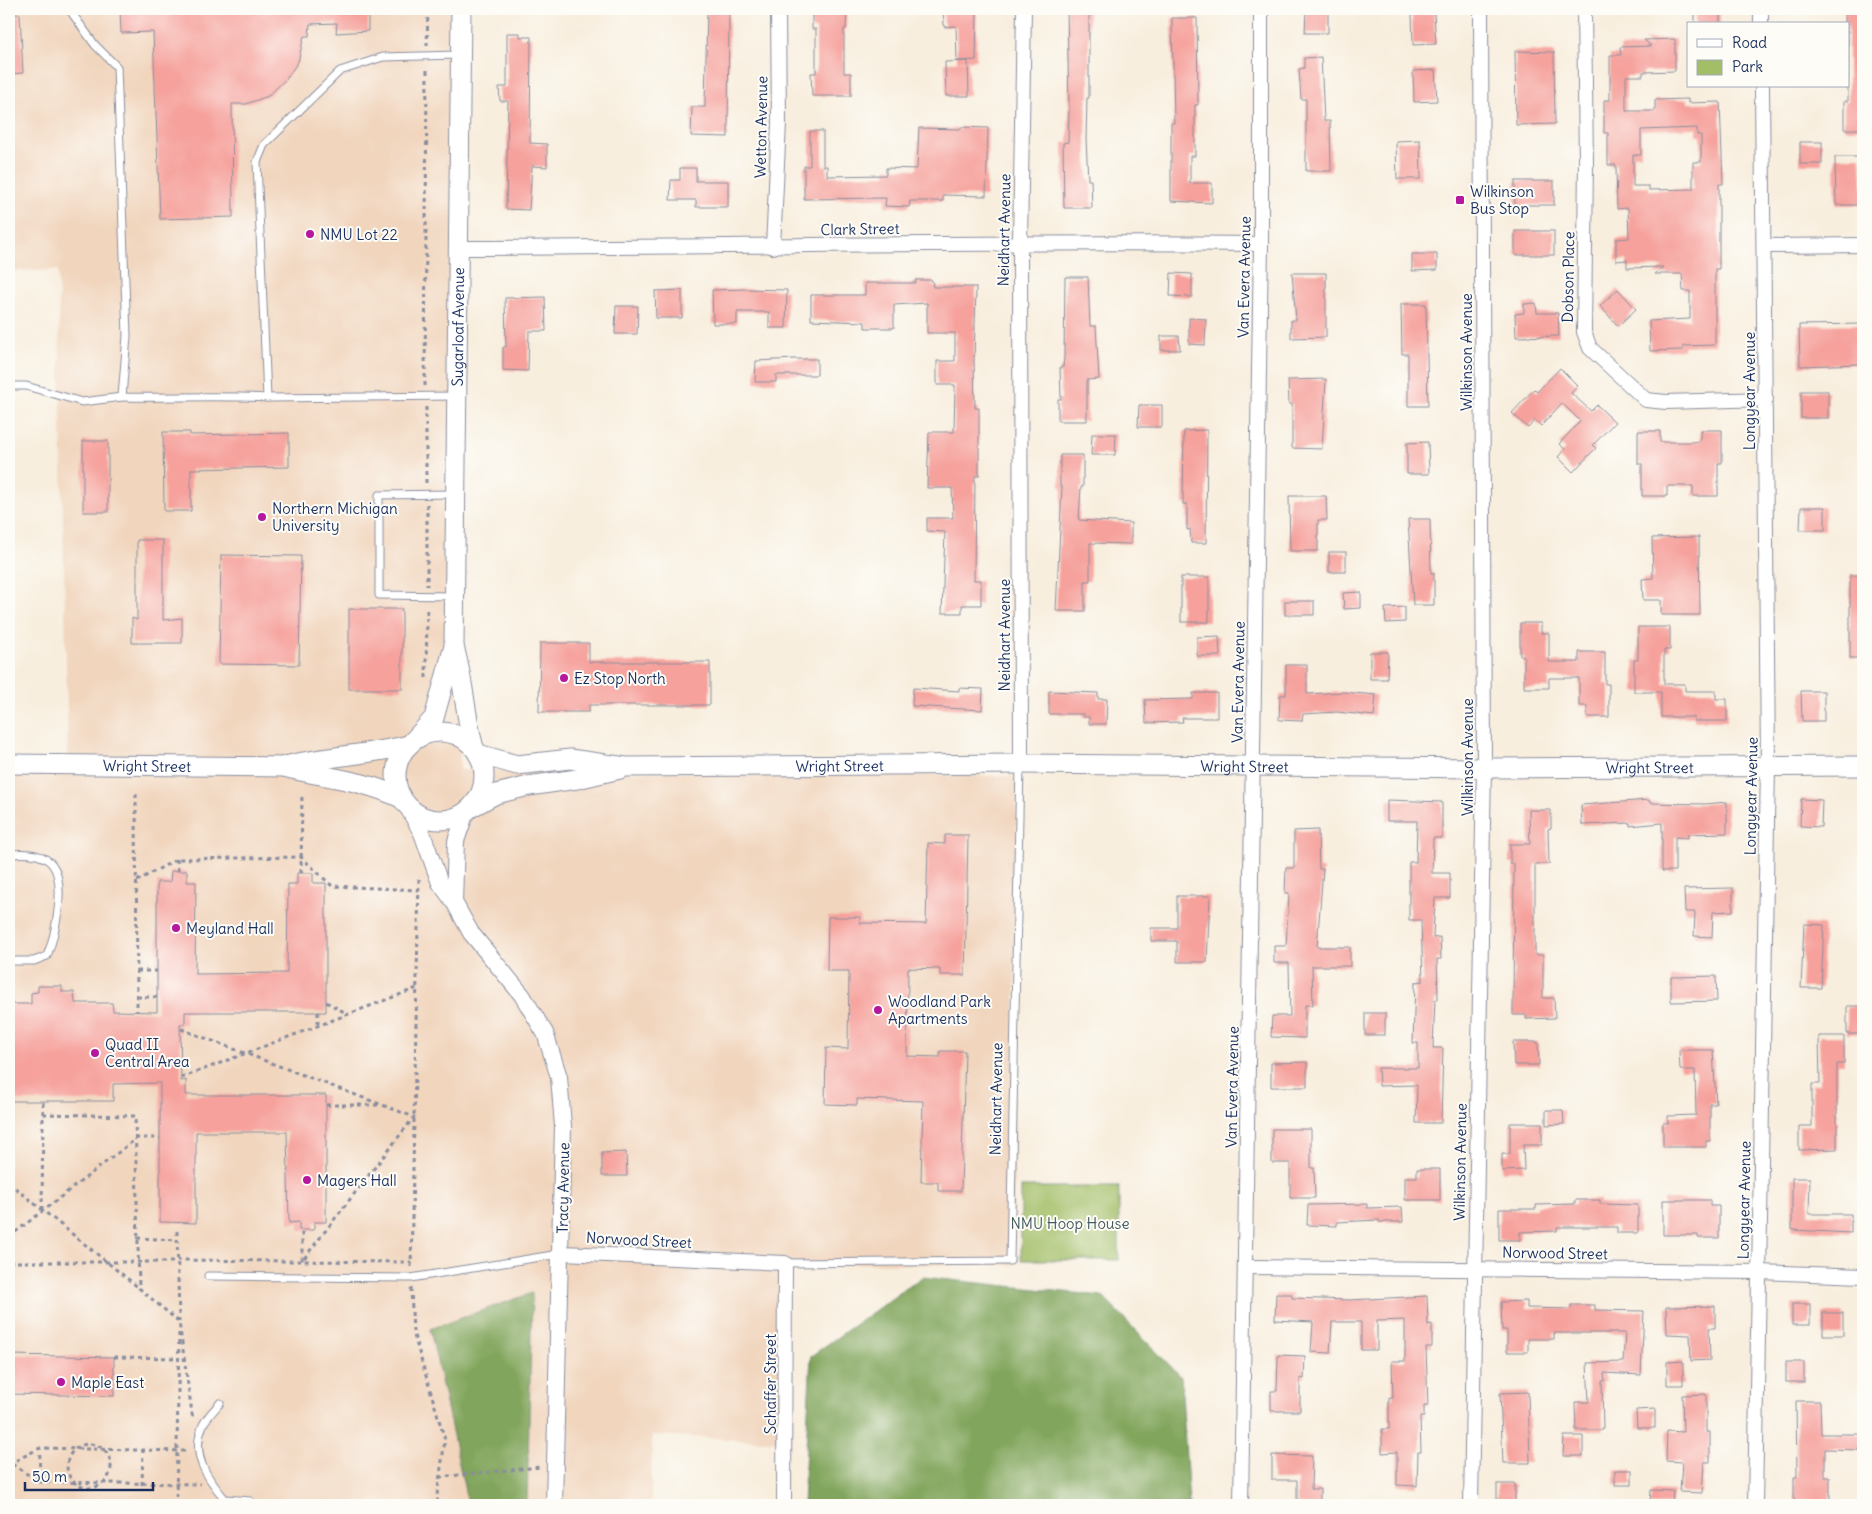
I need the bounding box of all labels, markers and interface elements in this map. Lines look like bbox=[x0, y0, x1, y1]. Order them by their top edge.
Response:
legend bbox=[1687, 22, 1850, 88]
text: Road bbox=[1732, 33, 1767, 52]
text: Park bbox=[1732, 57, 1763, 76]
street label: Wetton Avenue bbox=[751, 76, 771, 178]
street label: Neidhart Avenue bbox=[994, 173, 1014, 287]
place label: Wilkinson Bus Stop bbox=[1470, 182, 1534, 218]
marker: Wilkinson Bus Stop bbox=[1454, 194, 1466, 206]
street label: Van Evera Avenue bbox=[1233, 216, 1255, 338]
street label: Clark Street bbox=[820, 219, 900, 239]
place label: NMU Lot 22 bbox=[320, 225, 398, 244]
marker: NMU Lot 22 bbox=[304, 228, 316, 240]
street label: Dobson Place bbox=[1558, 231, 1578, 323]
street label: Sugarloaf Avenue bbox=[447, 267, 468, 387]
street label: Wilkinson Avenue bbox=[1457, 293, 1476, 411]
street label: Longyear Avenue bbox=[1740, 332, 1759, 450]
place label: Northern Michigan University bbox=[272, 499, 398, 535]
marker: Northern Michigan University bbox=[256, 511, 268, 523]
street label: Neidhart Avenue bbox=[995, 579, 1014, 691]
street label: Van Evera Avenue bbox=[1227, 621, 1249, 743]
place label: Ez Stop North bbox=[574, 669, 666, 688]
marker: Ez Stop North bbox=[558, 672, 570, 684]
street label: Wilkinson Avenue bbox=[1458, 698, 1477, 816]
street label: Longyear Avenue bbox=[1740, 737, 1762, 855]
street label: Wright Street bbox=[103, 756, 191, 775]
street label: Wright Street bbox=[795, 756, 884, 775]
street label: Wright Street bbox=[1200, 756, 1289, 776]
street label: Wright Street bbox=[1605, 757, 1694, 777]
place label: Meyland Hall bbox=[186, 919, 274, 938]
marker: Meyland Hall bbox=[170, 922, 182, 934]
place label: Woodland Park Apartments bbox=[888, 992, 991, 1028]
marker: Woodland Park Apartments bbox=[872, 1004, 884, 1016]
street label: Van Evera Avenue bbox=[1221, 1026, 1243, 1148]
place label: Quad II Central Area bbox=[105, 1035, 190, 1071]
street label: Neidhart Avenue bbox=[986, 1042, 1006, 1156]
marker: Quad II Central Area bbox=[89, 1047, 101, 1059]
street label: Wilkinson Avenue bbox=[1449, 1103, 1471, 1221]
street label: Longyear Avenue bbox=[1733, 1141, 1755, 1259]
street label: Tracy Avenue bbox=[553, 1142, 573, 1234]
place label: Magers Hall bbox=[317, 1171, 397, 1190]
marker: Magers Hall bbox=[301, 1174, 313, 1186]
park label: NMU Hoop House bbox=[1011, 1214, 1129, 1233]
street label: Norwood Street bbox=[586, 1228, 692, 1252]
street label: Norwood Street bbox=[1502, 1243, 1608, 1263]
street label: Schaffer Street bbox=[761, 1334, 780, 1434]
place label: Maple East bbox=[71, 1373, 144, 1392]
marker: Maple East bbox=[55, 1376, 67, 1388]
scale bar bbox=[25, 1459, 152, 1491]
text: 50 m bbox=[32, 1467, 67, 1486]

